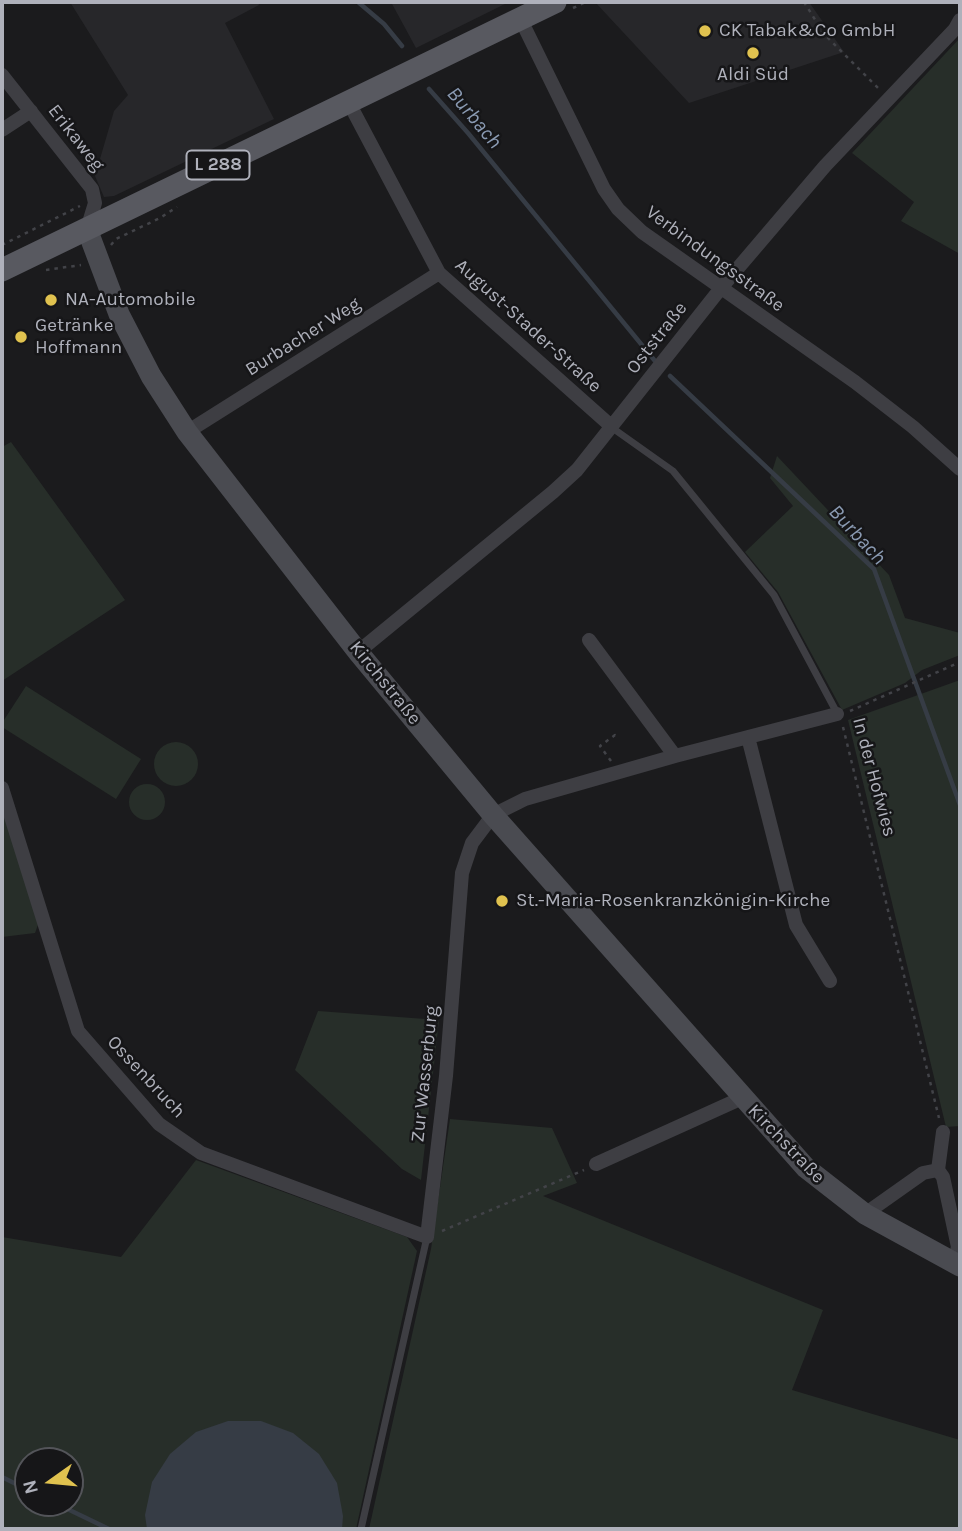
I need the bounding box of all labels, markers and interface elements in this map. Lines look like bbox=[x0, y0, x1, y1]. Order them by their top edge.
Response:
place label: CK Tabak&Co GmbH bbox=[719, 20, 895, 42]
marker: CK Tabak&Co GmbH bbox=[697, 23, 713, 39]
marker: Aldi Süd bbox=[745, 45, 761, 61]
place label: Aldi Süd bbox=[717, 64, 789, 86]
water label: Burbach bbox=[441, 82, 507, 154]
street label: Erikaweg bbox=[43, 100, 109, 176]
road number: L 288 bbox=[186, 150, 249, 180]
street label: Verbindungsstraße bbox=[641, 201, 789, 317]
street label: August-Stader-Straße bbox=[450, 254, 606, 398]
place label: NA-Automobile bbox=[65, 289, 196, 311]
marker: NA-Automobile bbox=[43, 292, 59, 308]
street label: Burbacher Weg bbox=[241, 293, 365, 381]
street label: Oststraße bbox=[622, 297, 692, 379]
place label: Getränke Hoffmann bbox=[35, 315, 122, 359]
marker: Getränke Hoffmann bbox=[13, 329, 29, 345]
water label: Burbach bbox=[823, 500, 891, 570]
street label: Kirchstraße bbox=[344, 636, 426, 730]
street label: In der Hofwies bbox=[847, 715, 901, 839]
place label: St.-Maria-Rosenkranzkönigin-Kirche bbox=[516, 890, 830, 912]
marker: St.-Maria-Rosenkranzkönigin-Kirche bbox=[494, 893, 510, 909]
street label: Zur Wasserburg bbox=[406, 1004, 444, 1144]
street label: Ossenbruch bbox=[102, 1031, 190, 1123]
street label: Kirchstraße bbox=[743, 1100, 829, 1188]
north arrow bbox=[14, 1447, 84, 1517]
text: N bbox=[18, 1477, 43, 1496]

